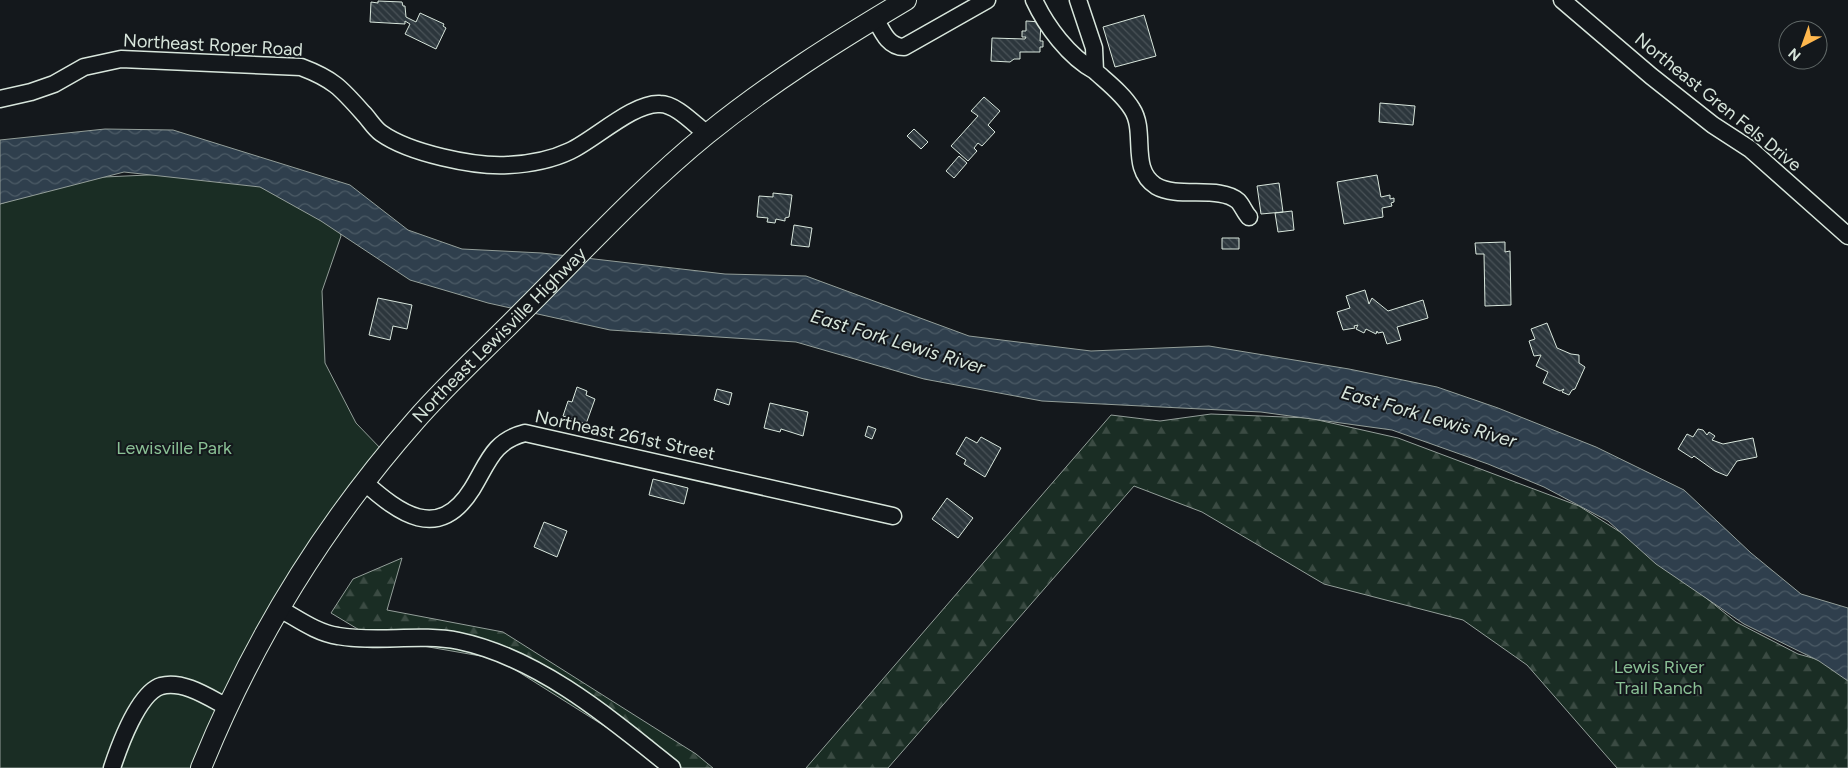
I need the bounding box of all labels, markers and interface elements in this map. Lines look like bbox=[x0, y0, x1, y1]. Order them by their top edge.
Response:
north arrow bbox=[1778, 20, 1828, 70]
street label: Northeast Gren Fels Drive bbox=[1630, 28, 1806, 176]
street label: Northeast Roper Road bbox=[123, 29, 303, 61]
street label: Northeast Lewisville Highway bbox=[408, 242, 591, 427]
water label: East Fork Lewis River bbox=[808, 304, 988, 379]
water label: East Fork Lewis River bbox=[1339, 380, 1520, 453]
street label: Northeast 261st Street bbox=[533, 405, 717, 465]
park label: Lewisville Park bbox=[116, 437, 232, 459]
park label: Lewis River Trail Ranch bbox=[1614, 656, 1704, 699]

